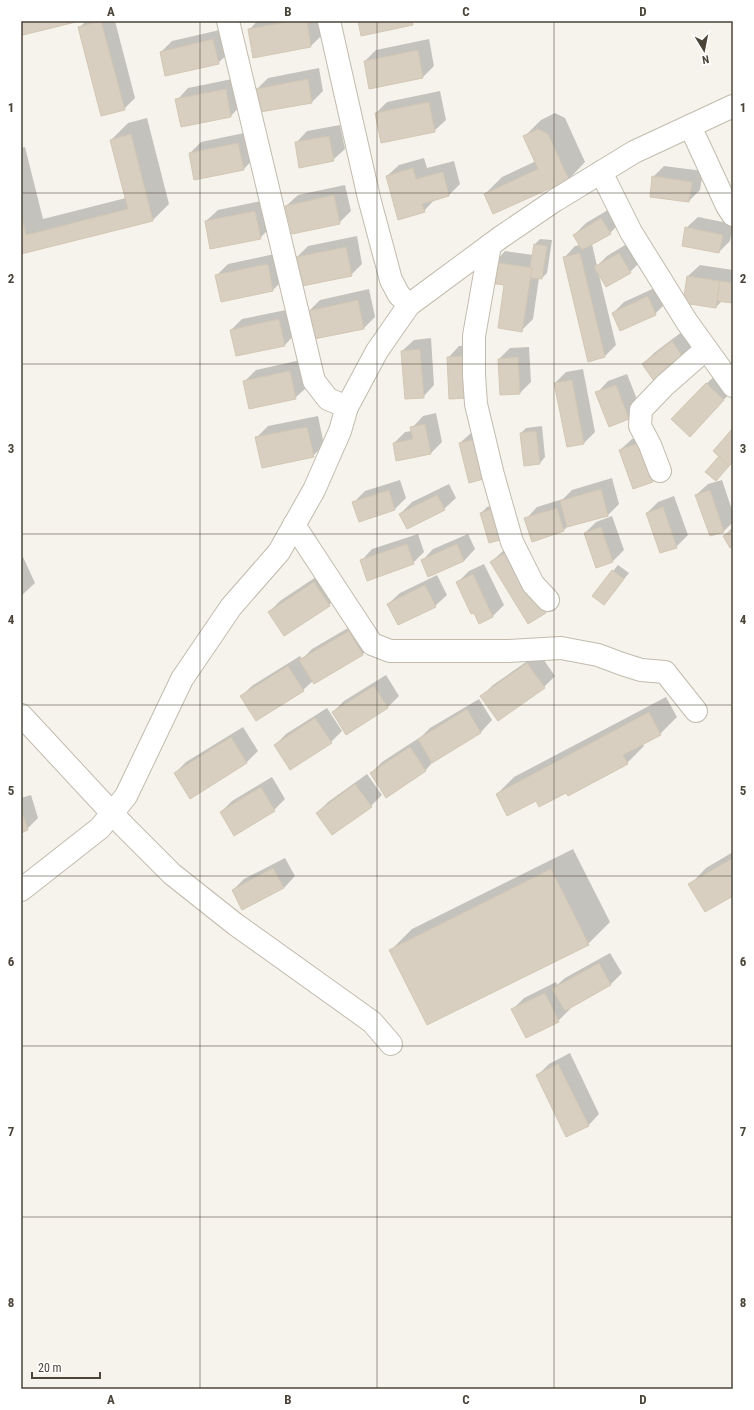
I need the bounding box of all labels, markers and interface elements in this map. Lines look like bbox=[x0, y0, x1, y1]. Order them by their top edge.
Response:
text: A bbox=[107, 4, 115, 19]
text: B bbox=[284, 4, 292, 19]
text: C bbox=[462, 4, 470, 19]
text: D bbox=[639, 4, 647, 19]
north arrow bbox=[684, 30, 724, 70]
text: N bbox=[701, 52, 710, 66]
text: 1 bbox=[8, 100, 14, 115]
text: 1 bbox=[740, 100, 746, 115]
text: 2 bbox=[8, 271, 15, 286]
text: 2 bbox=[740, 271, 747, 286]
text: 3 bbox=[8, 441, 14, 456]
text: 3 bbox=[740, 441, 746, 456]
text: 4 bbox=[8, 612, 15, 627]
text: 4 bbox=[740, 612, 747, 627]
text: 5 bbox=[8, 783, 15, 798]
text: 5 bbox=[740, 783, 747, 798]
text: 6 bbox=[8, 954, 15, 969]
text: 6 bbox=[740, 954, 747, 969]
text: 7 bbox=[8, 1124, 15, 1139]
text: 7 bbox=[740, 1124, 747, 1139]
text: 8 bbox=[8, 1295, 14, 1310]
text: 8 bbox=[740, 1295, 746, 1310]
scale bar bbox=[32, 1354, 100, 1380]
text: 20 m bbox=[38, 1361, 62, 1375]
text: A bbox=[107, 1392, 115, 1407]
text: B bbox=[284, 1392, 292, 1407]
text: C bbox=[462, 1392, 470, 1407]
text: D bbox=[639, 1392, 647, 1407]

